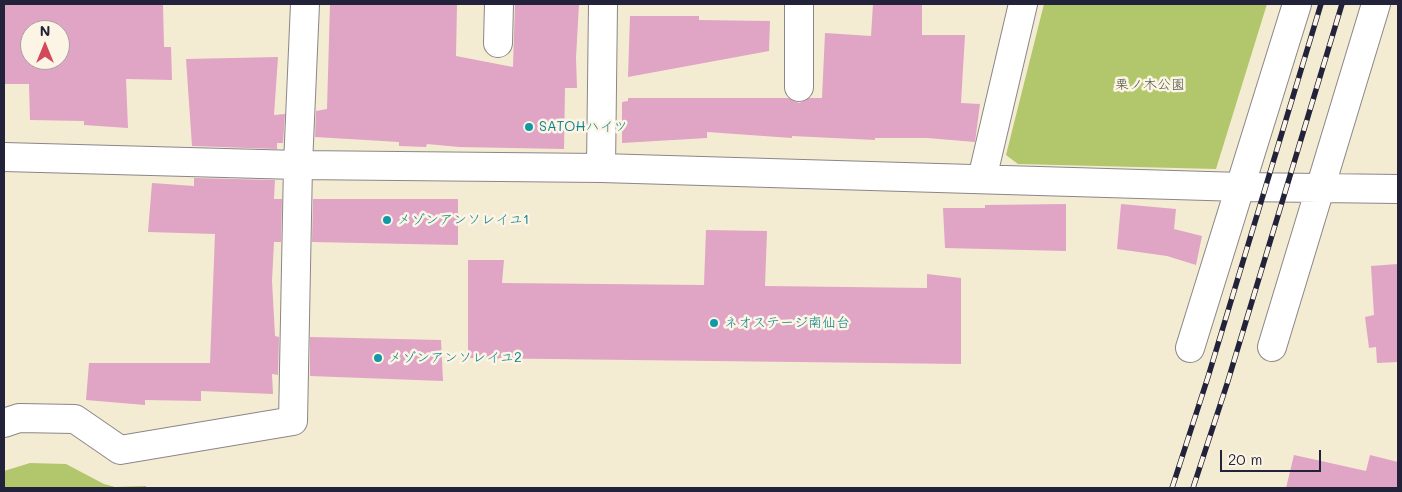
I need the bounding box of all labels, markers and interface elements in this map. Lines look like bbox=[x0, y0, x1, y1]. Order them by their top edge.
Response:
north arrow bbox=[20, 20, 70, 70]
text: N bbox=[40, 21, 50, 40]
park label: 栗ノ木公園 bbox=[1115, 77, 1185, 93]
place label: SATOHハイツ bbox=[539, 119, 627, 135]
marker: SATOHハイツ bbox=[523, 121, 535, 133]
place label: メゾンアンソレイユ1 bbox=[397, 212, 529, 228]
marker: メゾンアンソレイユ1 bbox=[381, 214, 393, 226]
place label: ネオステージ南仙台 bbox=[724, 315, 850, 331]
marker: ネオステージ南仙台 bbox=[708, 317, 720, 329]
place label: メゾンアンソレイユ2 bbox=[388, 350, 522, 366]
marker: メゾンアンソレイユ2 bbox=[372, 352, 384, 364]
scale bar bbox=[1222, 440, 1323, 472]
text: 20 m bbox=[1228, 449, 1262, 469]

